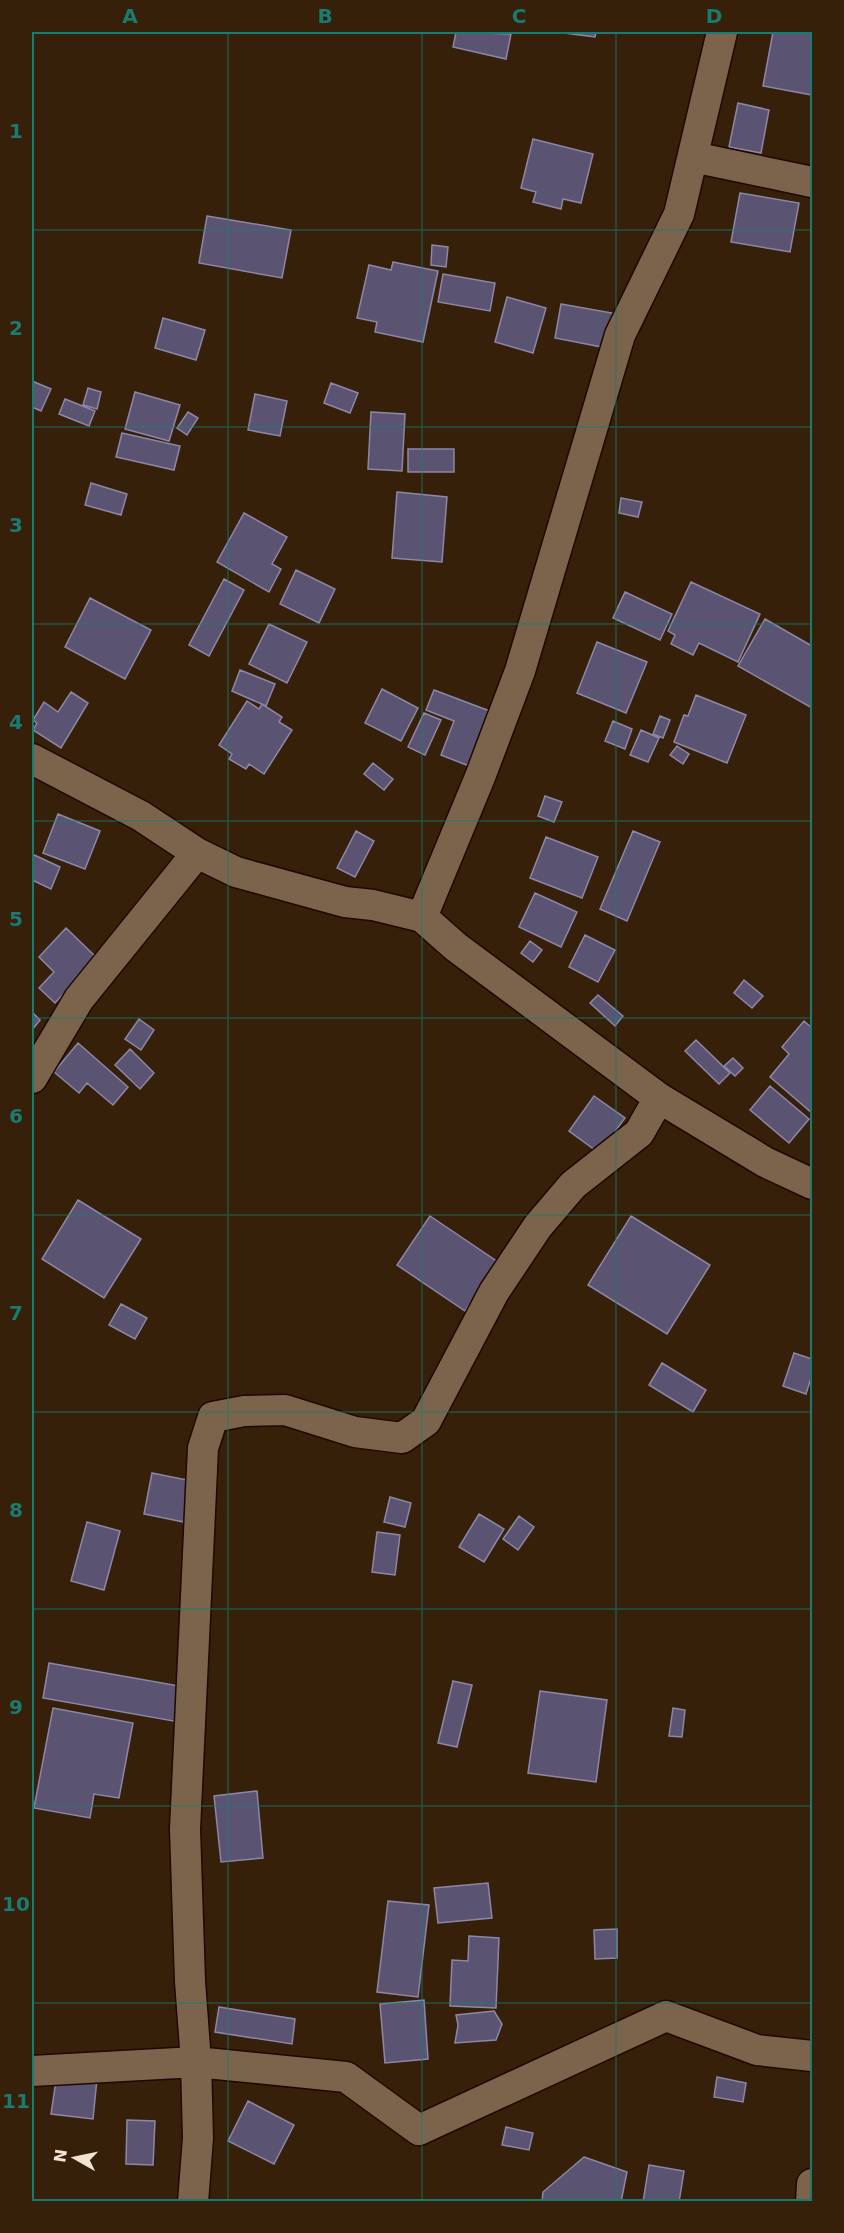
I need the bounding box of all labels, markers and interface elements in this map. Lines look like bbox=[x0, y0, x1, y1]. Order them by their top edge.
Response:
text: A bbox=[122, 4, 138, 28]
text: B bbox=[317, 4, 333, 28]
text: C bbox=[512, 4, 526, 28]
text: D bbox=[706, 4, 722, 28]
text: 1 bbox=[9, 119, 23, 143]
text: 2 bbox=[9, 316, 23, 340]
text: 3 bbox=[9, 513, 23, 537]
text: 4 bbox=[9, 710, 23, 734]
text: 5 bbox=[9, 907, 23, 931]
text: 6 bbox=[9, 1104, 23, 1128]
text: 7 bbox=[9, 1301, 23, 1325]
text: 8 bbox=[9, 1498, 23, 1522]
text: 9 bbox=[9, 1695, 23, 1719]
text: 10 bbox=[2, 1892, 30, 1916]
text: 11 bbox=[2, 2089, 30, 2113]
north arrow bbox=[45, 2128, 105, 2188]
text: N bbox=[50, 2148, 71, 2164]

